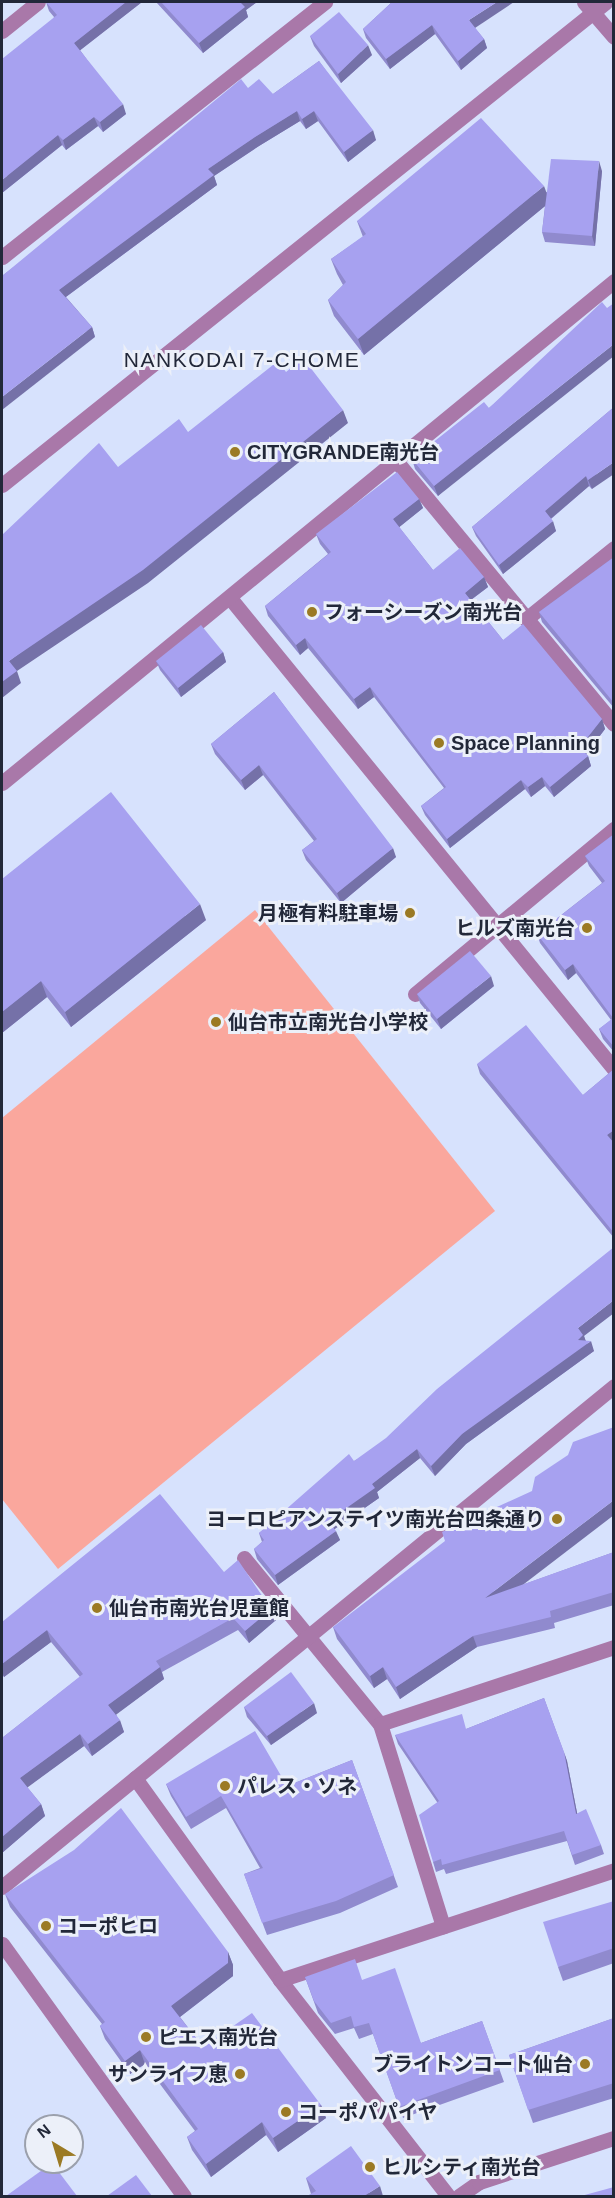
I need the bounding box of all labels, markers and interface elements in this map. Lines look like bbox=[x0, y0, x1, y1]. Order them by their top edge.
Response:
district label: NANKODAI 7-CHOME bbox=[124, 347, 360, 373]
place label: CITYGRANDE南光台 bbox=[247, 440, 439, 464]
marker: CITYGRANDE南光台 bbox=[228, 445, 242, 459]
place label: フォーシーズン南光台 bbox=[324, 600, 524, 624]
marker: フォーシーズン南光台 bbox=[305, 605, 319, 619]
place label: Space Planning bbox=[451, 731, 600, 755]
marker: Space Planning bbox=[432, 736, 446, 750]
place label: 月極有料駐車場 bbox=[258, 901, 398, 925]
marker: 月極有料駐車場 bbox=[403, 906, 417, 920]
place label: ヒルズ南光台 bbox=[455, 916, 575, 940]
marker: ヒルズ南光台 bbox=[580, 921, 594, 935]
place label: 仙台市立南光台小学校 bbox=[228, 1010, 428, 1034]
marker: 仙台市立南光台小学校 bbox=[209, 1015, 223, 1029]
place label: ヨーロピアンステイツ南光台四条通り bbox=[205, 1507, 545, 1531]
marker: ヨーロピアンステイツ南光台四条通り bbox=[550, 1512, 564, 1526]
place label: 仙台市南光台児童館 bbox=[109, 1596, 289, 1620]
marker: 仙台市南光台児童館 bbox=[90, 1601, 104, 1615]
place label: パレス・ソネ bbox=[237, 1774, 357, 1798]
marker: パレス・ソネ bbox=[218, 1779, 232, 1793]
place label: コーポヒロ bbox=[58, 1914, 158, 1938]
marker: コーポヒロ bbox=[39, 1919, 53, 1933]
place label: ピエス南光台 bbox=[158, 2025, 278, 2049]
marker: ピエス南光台 bbox=[139, 2030, 153, 2044]
place label: ブライトンコート仙台 bbox=[373, 2052, 573, 2076]
marker: ブライトンコート仙台 bbox=[578, 2057, 592, 2071]
place label: サンライフ恵 bbox=[108, 2062, 228, 2086]
marker: サンライフ恵 bbox=[233, 2067, 247, 2081]
place label: コーポパパイヤ bbox=[298, 2100, 438, 2124]
marker: コーポパパイヤ bbox=[279, 2105, 293, 2119]
north arrow bbox=[24, 2114, 84, 2174]
text: N bbox=[34, 2121, 54, 2141]
place label: ヒルシティ南光台 bbox=[382, 2155, 542, 2179]
marker: ヒルシティ南光台 bbox=[363, 2160, 377, 2174]

